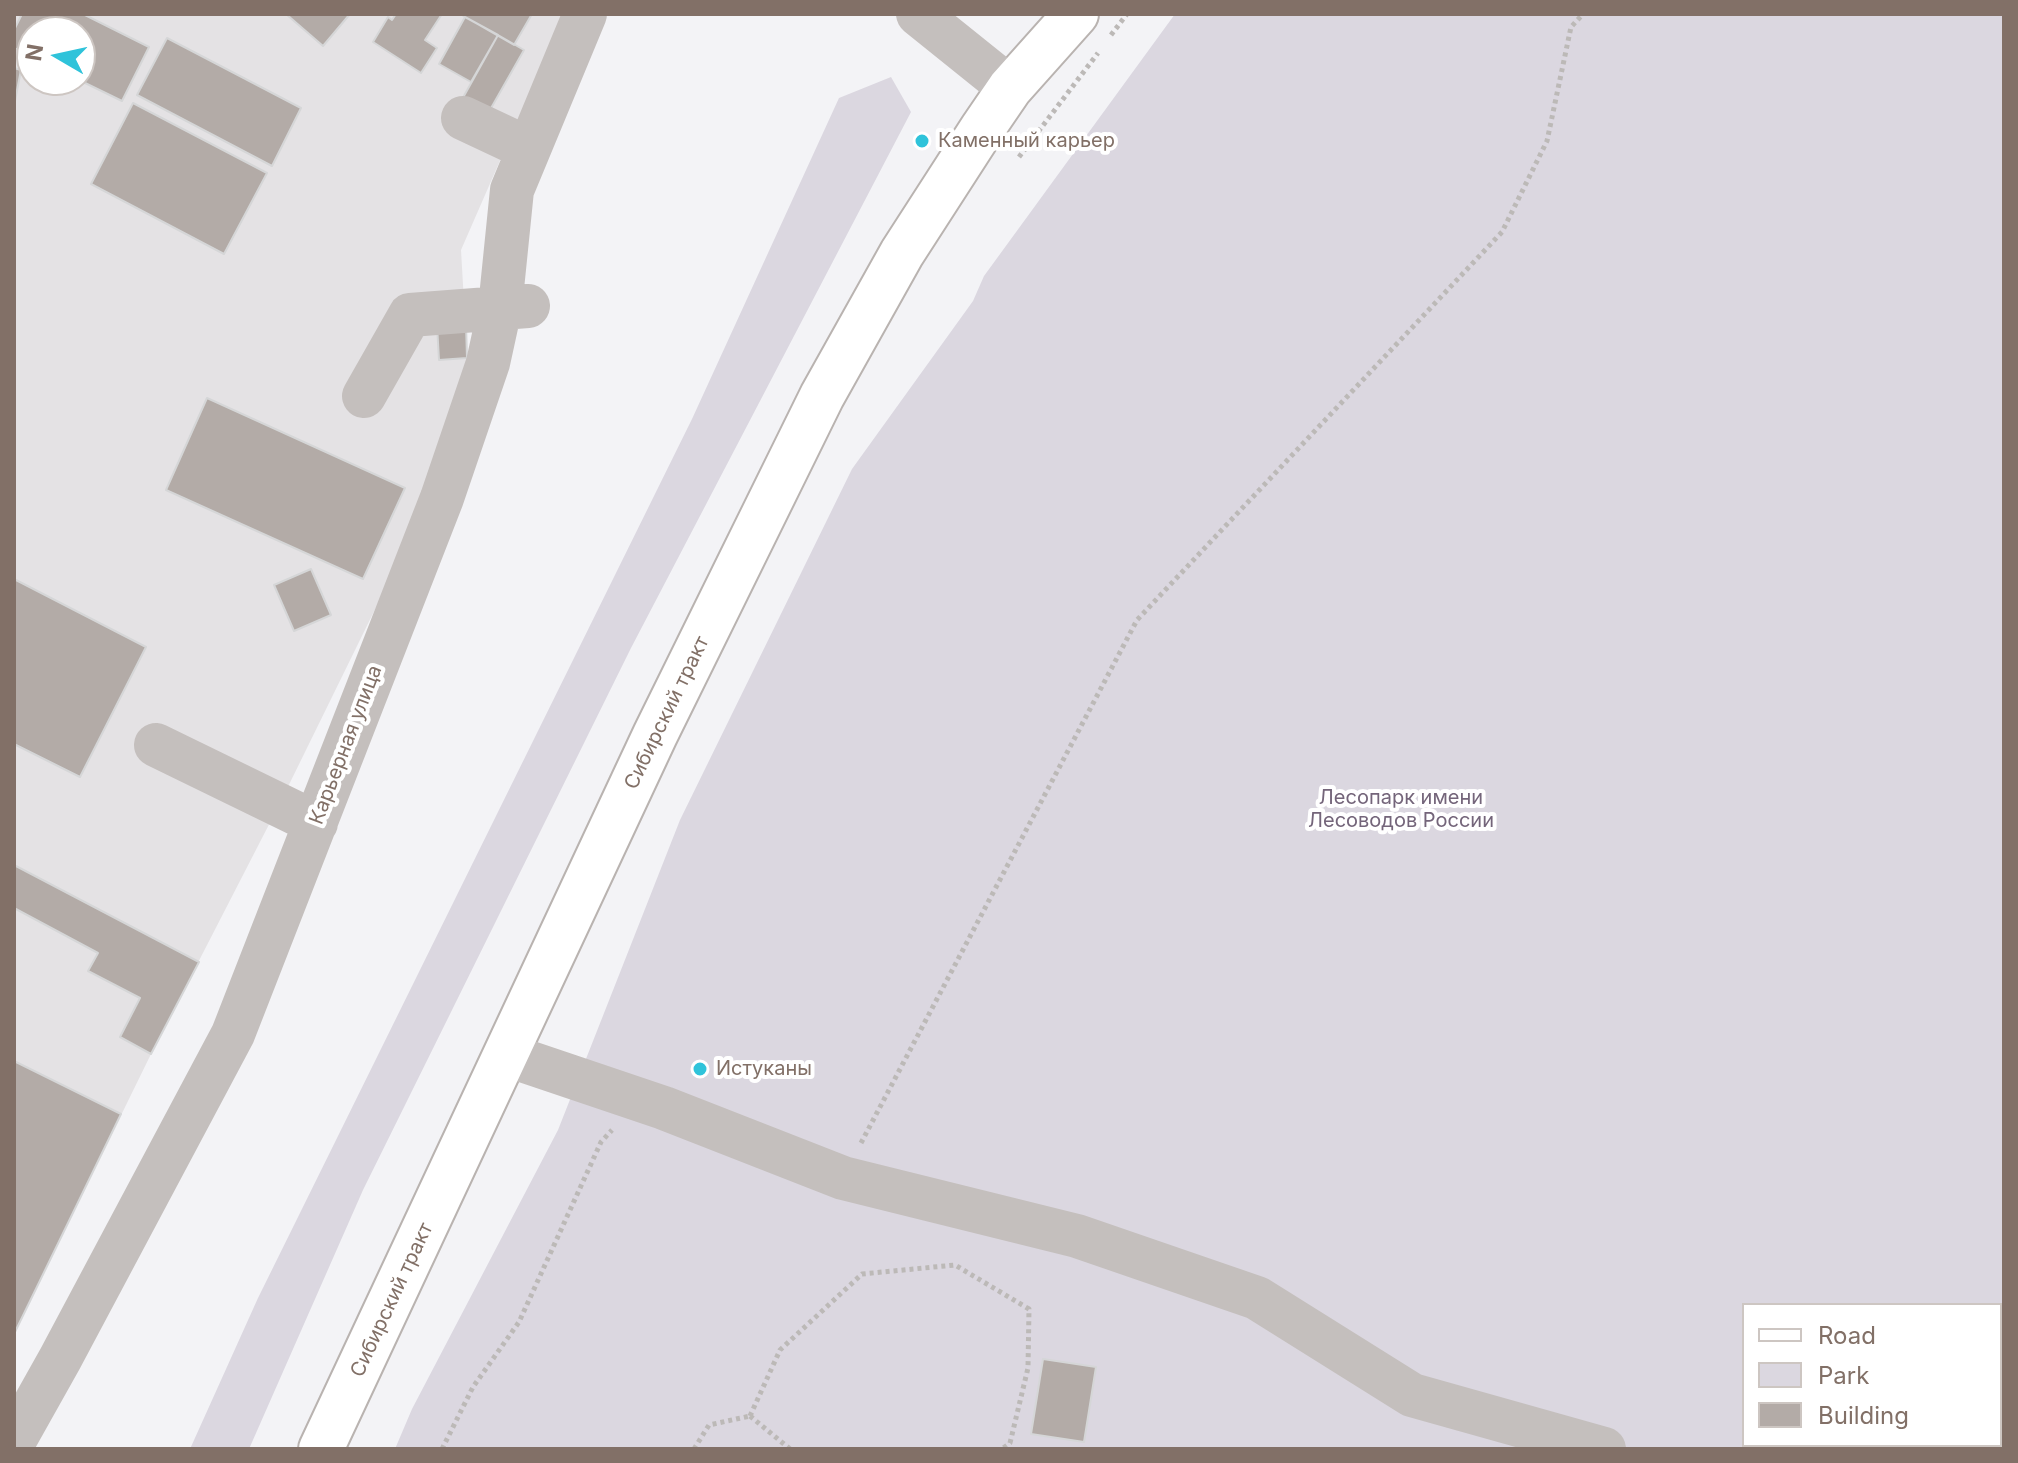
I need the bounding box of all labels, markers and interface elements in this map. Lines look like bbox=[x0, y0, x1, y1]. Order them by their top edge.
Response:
north arrow bbox=[16, 16, 96, 96]
text: N bbox=[20, 42, 48, 63]
place label: Каменный карьер bbox=[938, 129, 1115, 153]
marker: Каменный карьер bbox=[913, 132, 931, 150]
street label: Сибирский тракт bbox=[620, 633, 714, 793]
street label: Карьерная улица bbox=[305, 662, 387, 828]
park label: Лесопарк имени Лесоводов России bbox=[1308, 786, 1494, 833]
place label: Истуканы bbox=[716, 1057, 812, 1081]
marker: Истуканы bbox=[691, 1060, 709, 1078]
street label: Сибирский тракт bbox=[346, 1219, 438, 1381]
legend bbox=[1742, 1303, 2002, 1447]
text: Road bbox=[1818, 1321, 1876, 1350]
text: Park bbox=[1818, 1361, 1869, 1390]
text: Building bbox=[1818, 1401, 1909, 1430]

